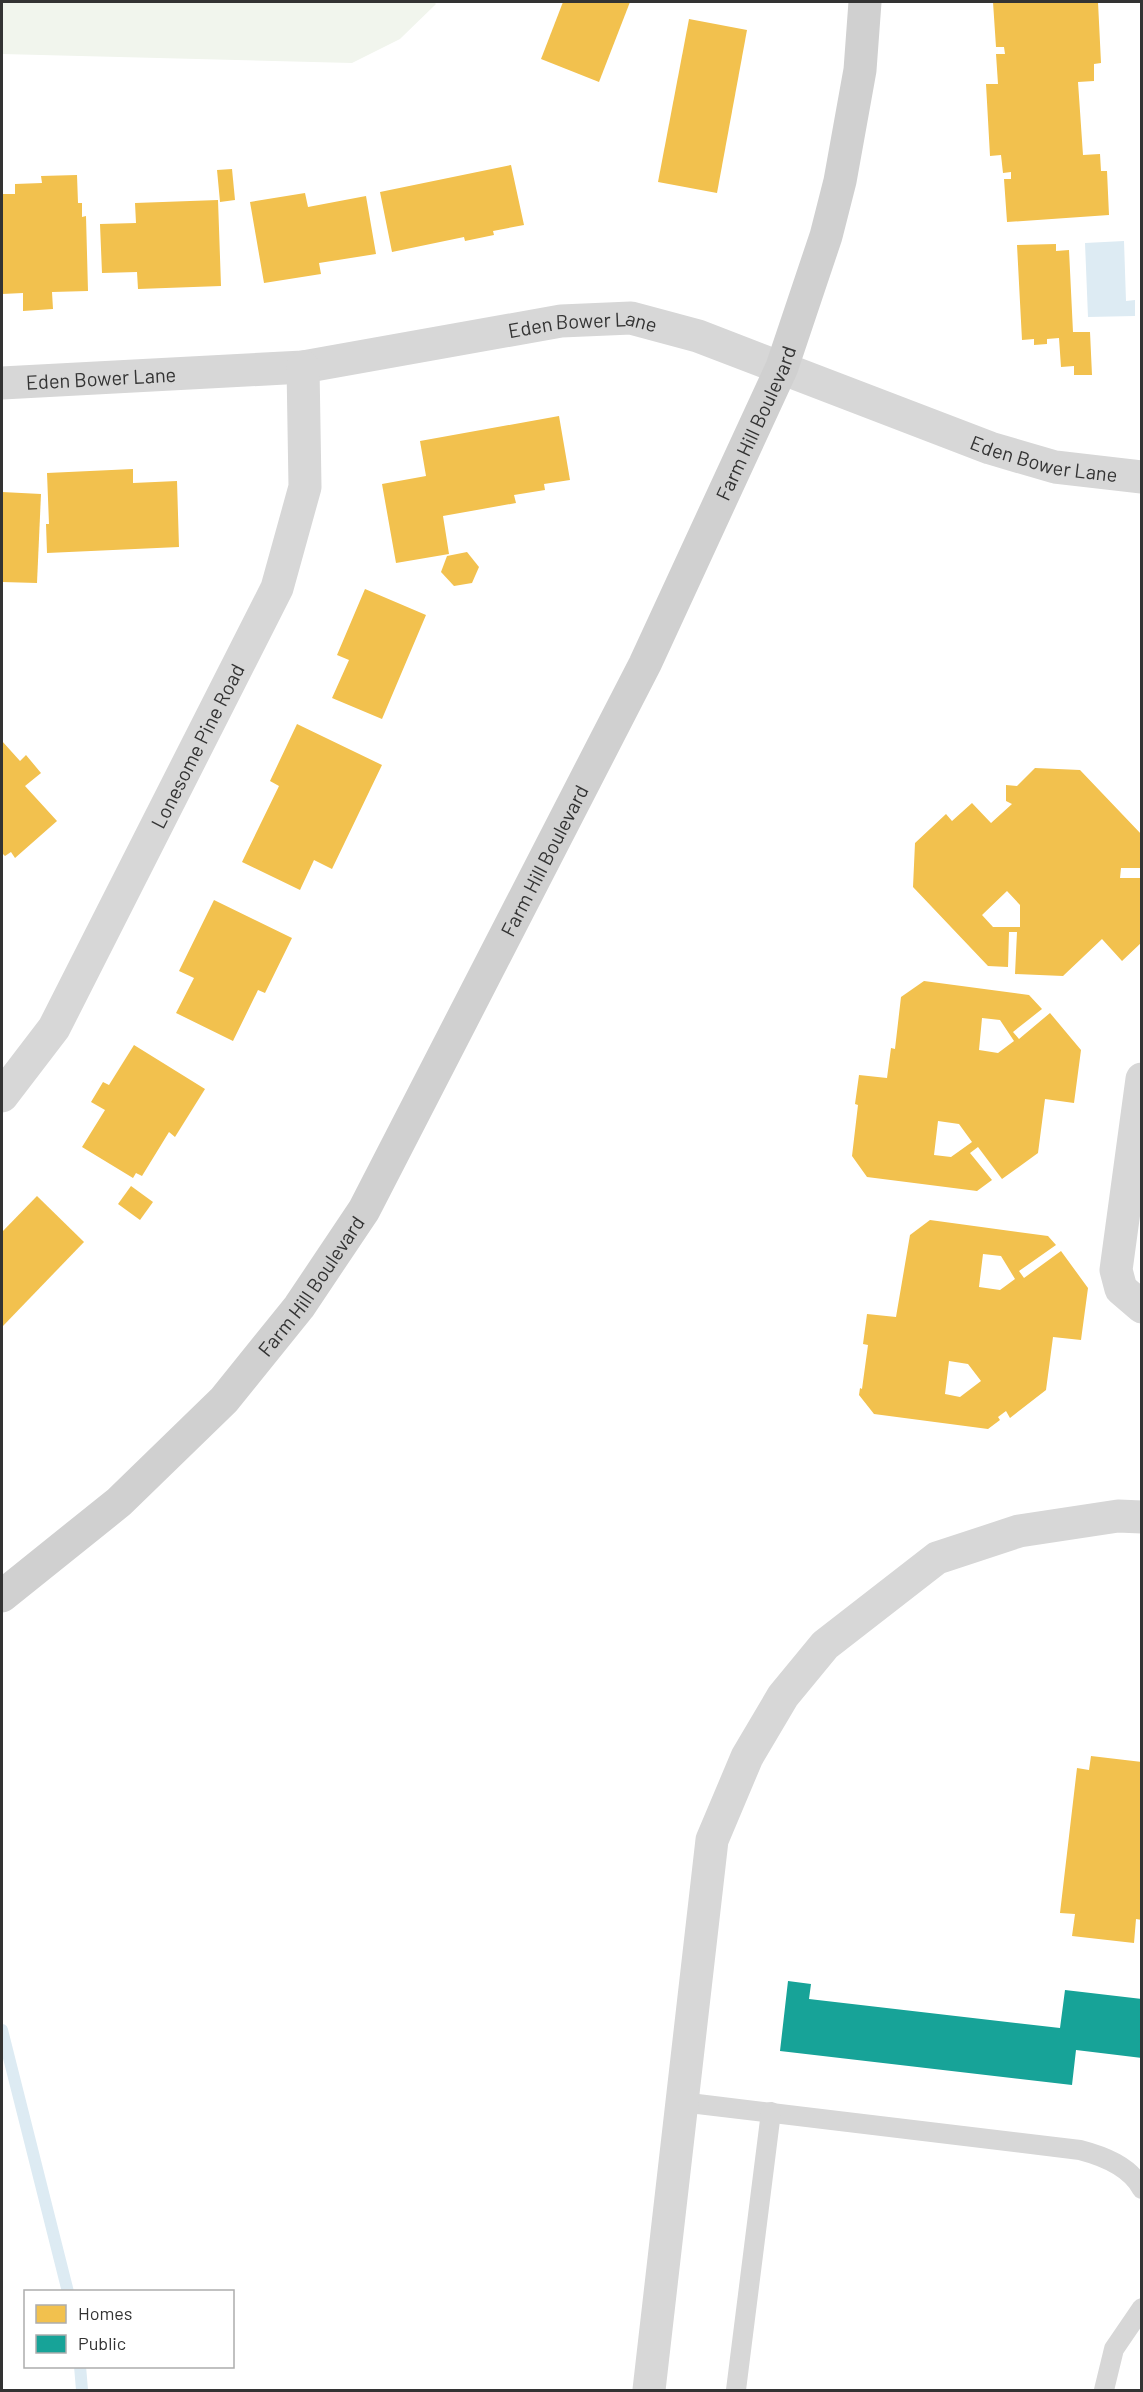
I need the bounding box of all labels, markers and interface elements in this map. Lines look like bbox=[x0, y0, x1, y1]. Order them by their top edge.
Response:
street label: Eden Bower Lane bbox=[506, 305, 660, 342]
street label: Farm Hill Boulevard bbox=[710, 343, 800, 504]
street label: Eden Bower Lane bbox=[25, 362, 177, 394]
street label: Eden Bower Lane bbox=[967, 430, 1119, 486]
street label: Lonesome Pine Road bbox=[145, 659, 249, 832]
street label: Farm Hill Boulevard bbox=[495, 781, 593, 940]
street label: Farm Hill Boulevard bbox=[252, 1211, 369, 1361]
legend bbox=[24, 2290, 234, 2368]
text: Homes bbox=[78, 2302, 132, 2324]
text: Public bbox=[78, 2332, 126, 2354]

